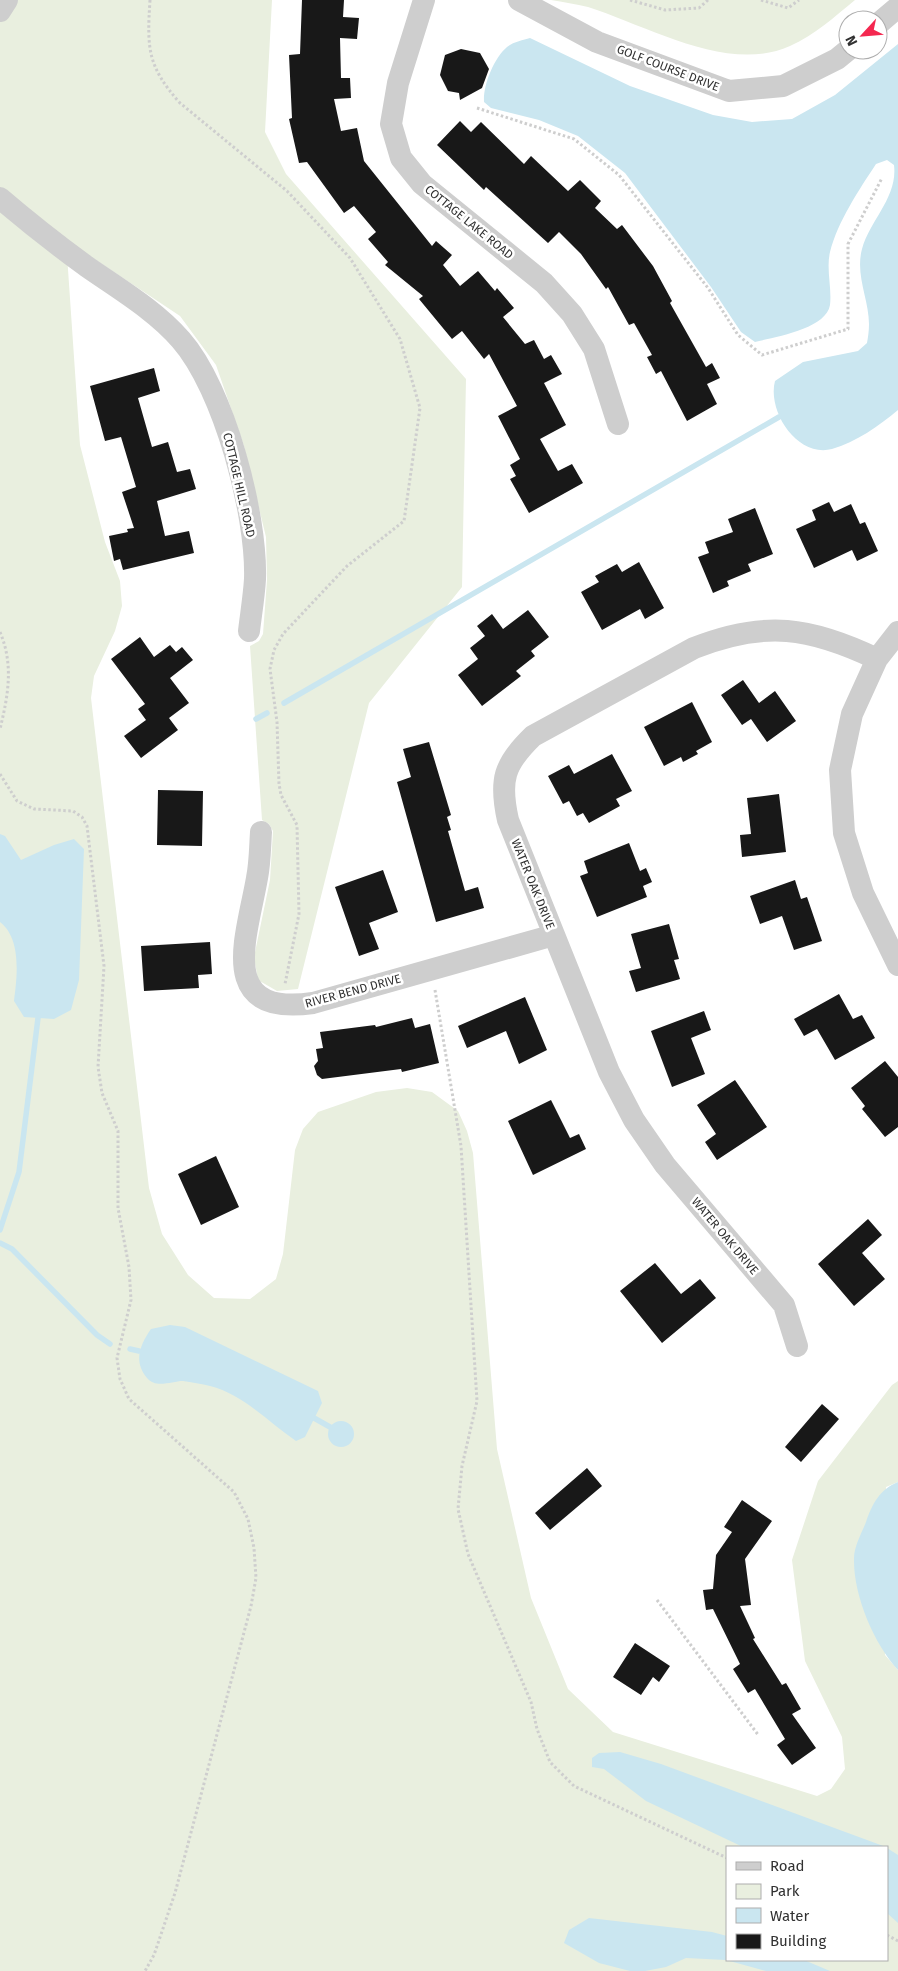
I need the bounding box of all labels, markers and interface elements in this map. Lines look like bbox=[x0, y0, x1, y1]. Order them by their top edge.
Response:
north arrow bbox=[838, 10, 888, 60]
text: N bbox=[842, 33, 861, 48]
street label: GOLF COURSE DRIVE bbox=[615, 42, 721, 94]
street label: COTTAGE LAKE ROAD bbox=[422, 182, 516, 262]
street label: COTTAGE HILL ROAD bbox=[220, 431, 258, 539]
street label: WATER OAK DRIVE bbox=[508, 837, 558, 931]
street label: RIVER BEND DRIVE bbox=[303, 971, 403, 1011]
street label: WATER OAK DRIVE bbox=[689, 1195, 761, 1277]
legend bbox=[726, 1846, 888, 1961]
text: Road bbox=[770, 1857, 805, 1875]
text: Park bbox=[770, 1882, 800, 1900]
text: Water bbox=[770, 1907, 809, 1925]
text: Building bbox=[770, 1932, 826, 1950]

